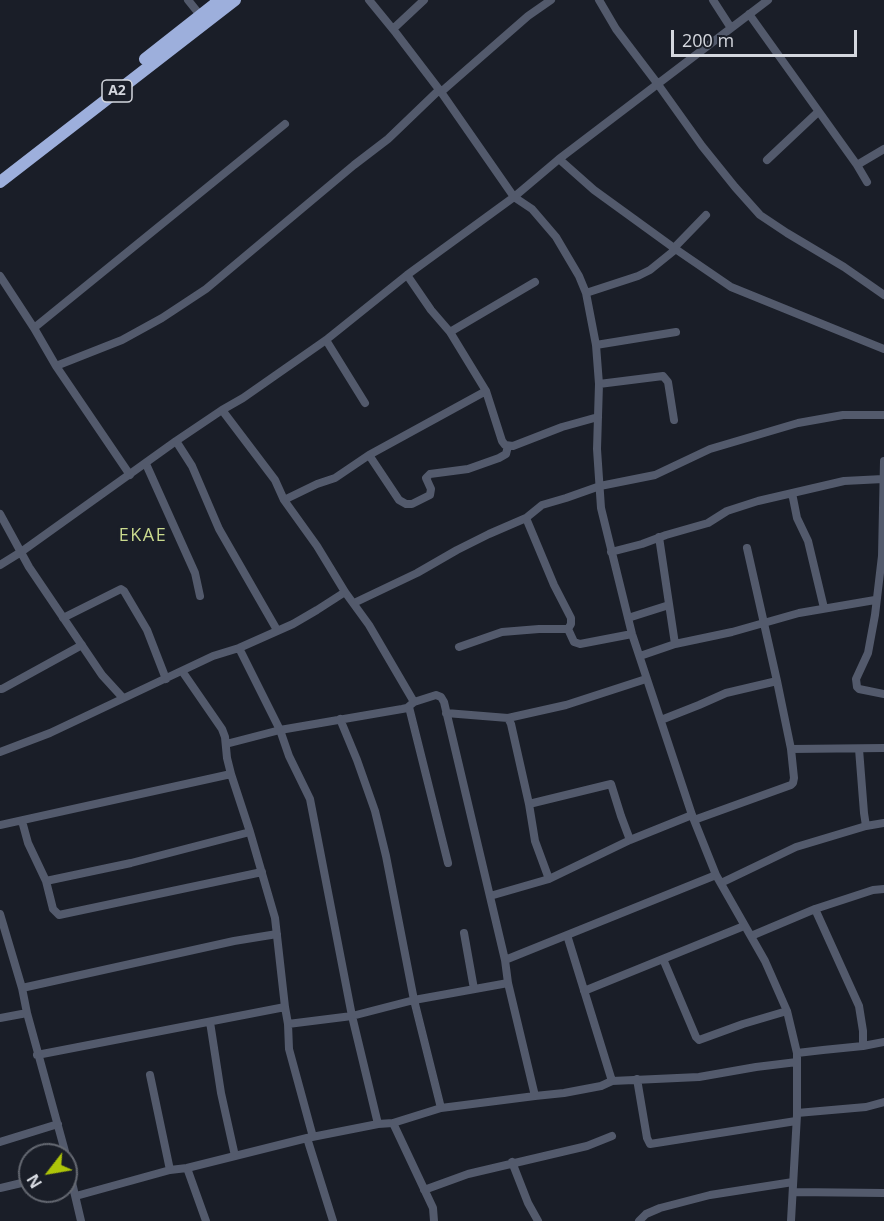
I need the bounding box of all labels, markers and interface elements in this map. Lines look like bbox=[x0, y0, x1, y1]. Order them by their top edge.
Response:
scale bar bbox=[674, 18, 860, 56]
text: 200 m bbox=[682, 28, 734, 52]
road number: A2 bbox=[102, 80, 132, 102]
district label: EKAE bbox=[119, 525, 167, 547]
north arrow bbox=[18, 1143, 78, 1203]
text: N bbox=[22, 1170, 47, 1192]

